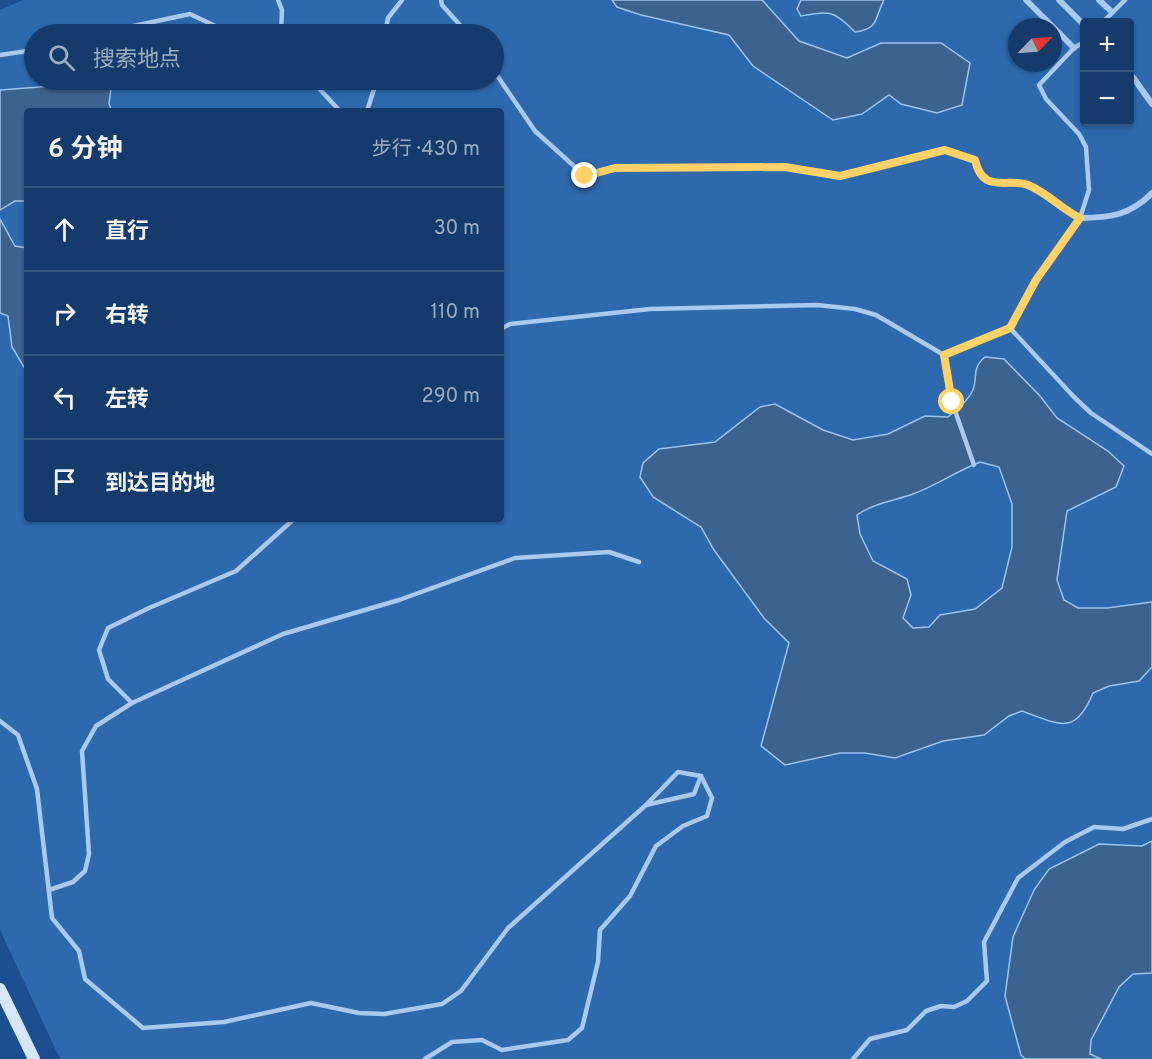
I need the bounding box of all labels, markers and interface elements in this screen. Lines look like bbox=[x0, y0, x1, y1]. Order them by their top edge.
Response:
north arrow bbox=[1008, 18, 1062, 72]
map controls bbox=[1080, 18, 1134, 126]
button: + bbox=[1080, 18, 1134, 72]
search box bbox=[24, 24, 504, 90]
icon: search bbox=[45, 41, 78, 74]
text: 搜索地点 bbox=[93, 47, 181, 74]
button: − bbox=[1080, 72, 1134, 126]
text: 6 分钟 bbox=[48, 134, 122, 167]
text: 步行 · 430 m bbox=[372, 137, 480, 163]
route end bbox=[571, 162, 597, 188]
icon: ahead bbox=[48, 213, 81, 246]
text: 30 m bbox=[434, 216, 480, 242]
text: 直行 bbox=[105, 219, 149, 246]
icon: right bbox=[48, 297, 81, 330]
text: 110 m bbox=[431, 300, 480, 326]
text: 右转 bbox=[105, 303, 149, 330]
icon: left bbox=[48, 381, 81, 414]
text: 290 m bbox=[422, 384, 480, 410]
text: 左转 bbox=[105, 387, 149, 414]
route start bbox=[938, 388, 964, 414]
icon: arrive bbox=[48, 465, 81, 498]
text: 到达目的地 bbox=[105, 471, 215, 498]

